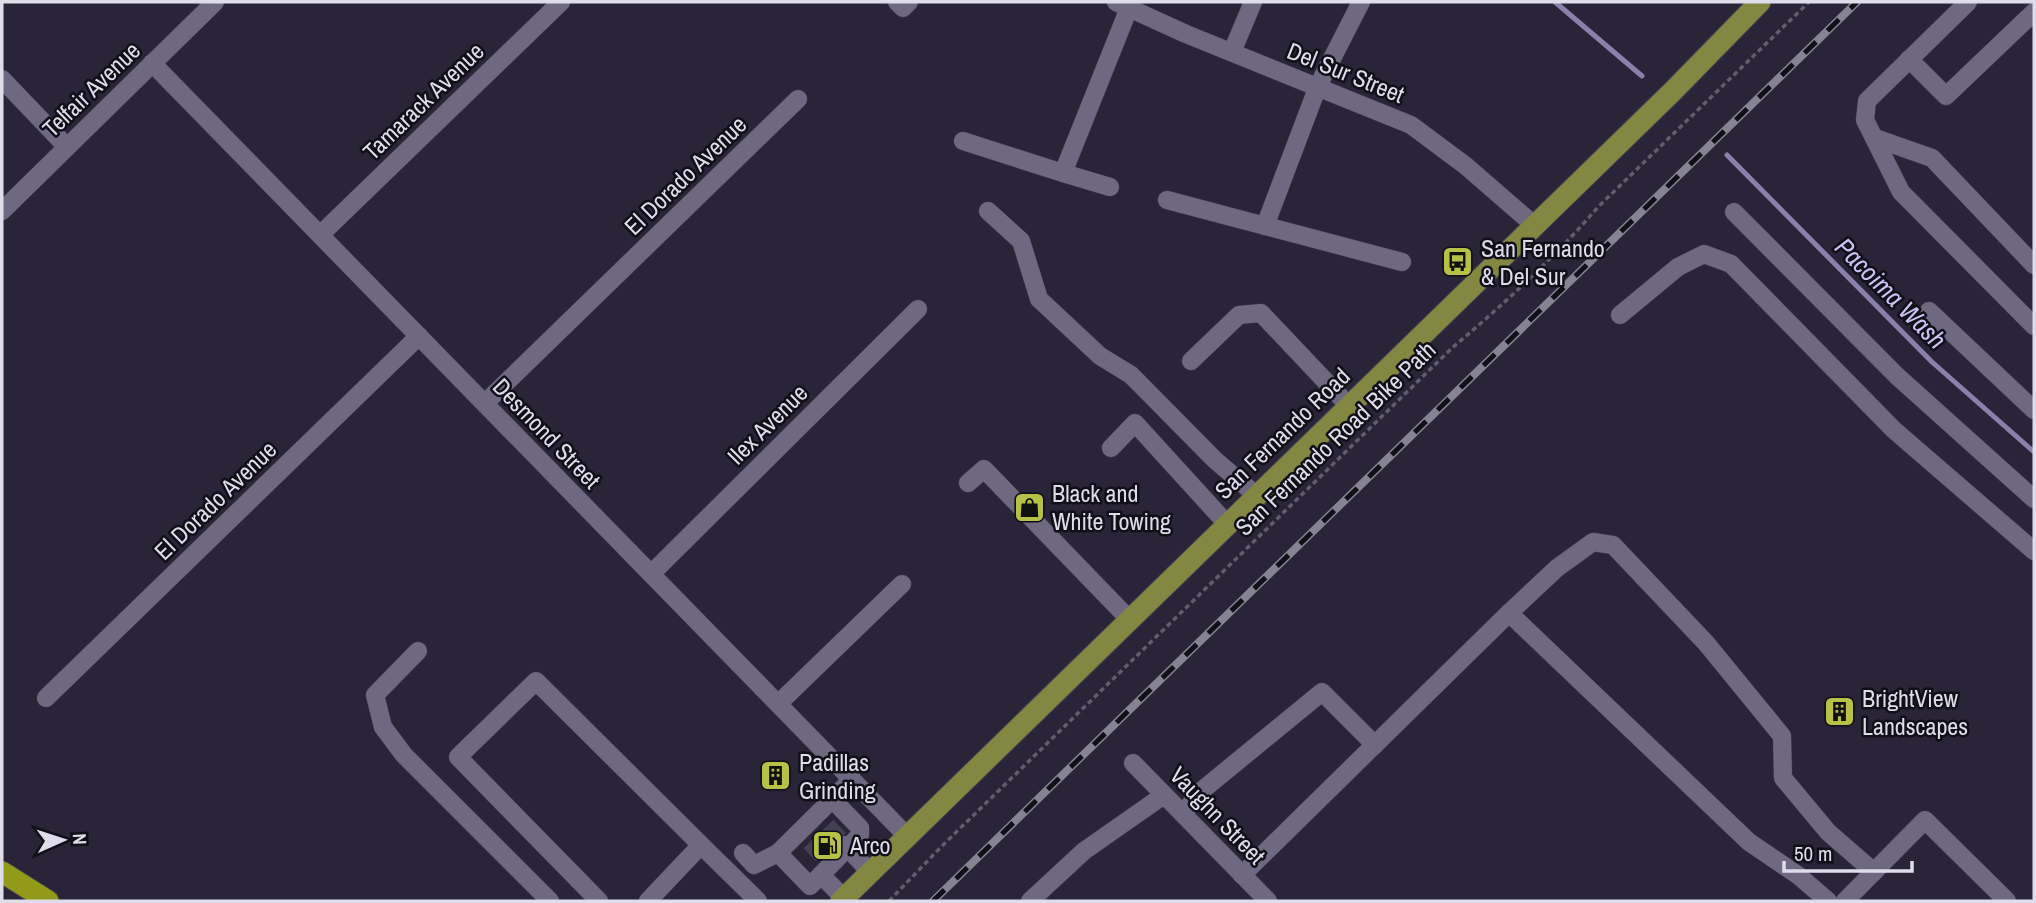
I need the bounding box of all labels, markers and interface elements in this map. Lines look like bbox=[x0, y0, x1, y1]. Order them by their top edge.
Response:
street label: Telfair Avenue bbox=[35, 34, 147, 144]
street label: Del Sur Street bbox=[1283, 34, 1410, 110]
street label: Tamarack Avenue bbox=[356, 35, 490, 167]
street label: El Dorado Avenue bbox=[617, 109, 753, 241]
water label: Pacoima Wash bbox=[1828, 230, 1954, 356]
place label: San Fernando & Del Sur bbox=[1481, 232, 1605, 292]
bus stop icon: San Fernando & Del Sur bbox=[1441, 245, 1475, 279]
street label: San Fernando Road Bike Path bbox=[1228, 334, 1442, 542]
street label: San Fernando Road bbox=[1207, 360, 1357, 506]
street label: Desmond Street bbox=[486, 371, 608, 496]
street label: Ilex Avenue bbox=[720, 377, 814, 471]
street label: El Dorado Avenue bbox=[147, 434, 283, 566]
place label: Black and White Towing bbox=[1052, 477, 1171, 537]
shop icon: Black and White Towing bbox=[1012, 490, 1046, 524]
place label: BrightView Landscapes bbox=[1862, 682, 1968, 742]
building icon: BrightView Landscapes bbox=[1822, 695, 1856, 729]
place label: Padillas Grinding bbox=[799, 746, 876, 806]
building icon: Padillas Grinding bbox=[759, 759, 793, 793]
street label: Vaughn Street bbox=[1163, 759, 1273, 871]
north arrow bbox=[28, 805, 98, 875]
fuel station icon: Arco bbox=[810, 828, 844, 862]
place label: Arco bbox=[849, 829, 890, 861]
scale bar bbox=[1784, 830, 1912, 874]
text: N bbox=[67, 833, 93, 845]
text: 50 m bbox=[1794, 839, 1832, 868]

